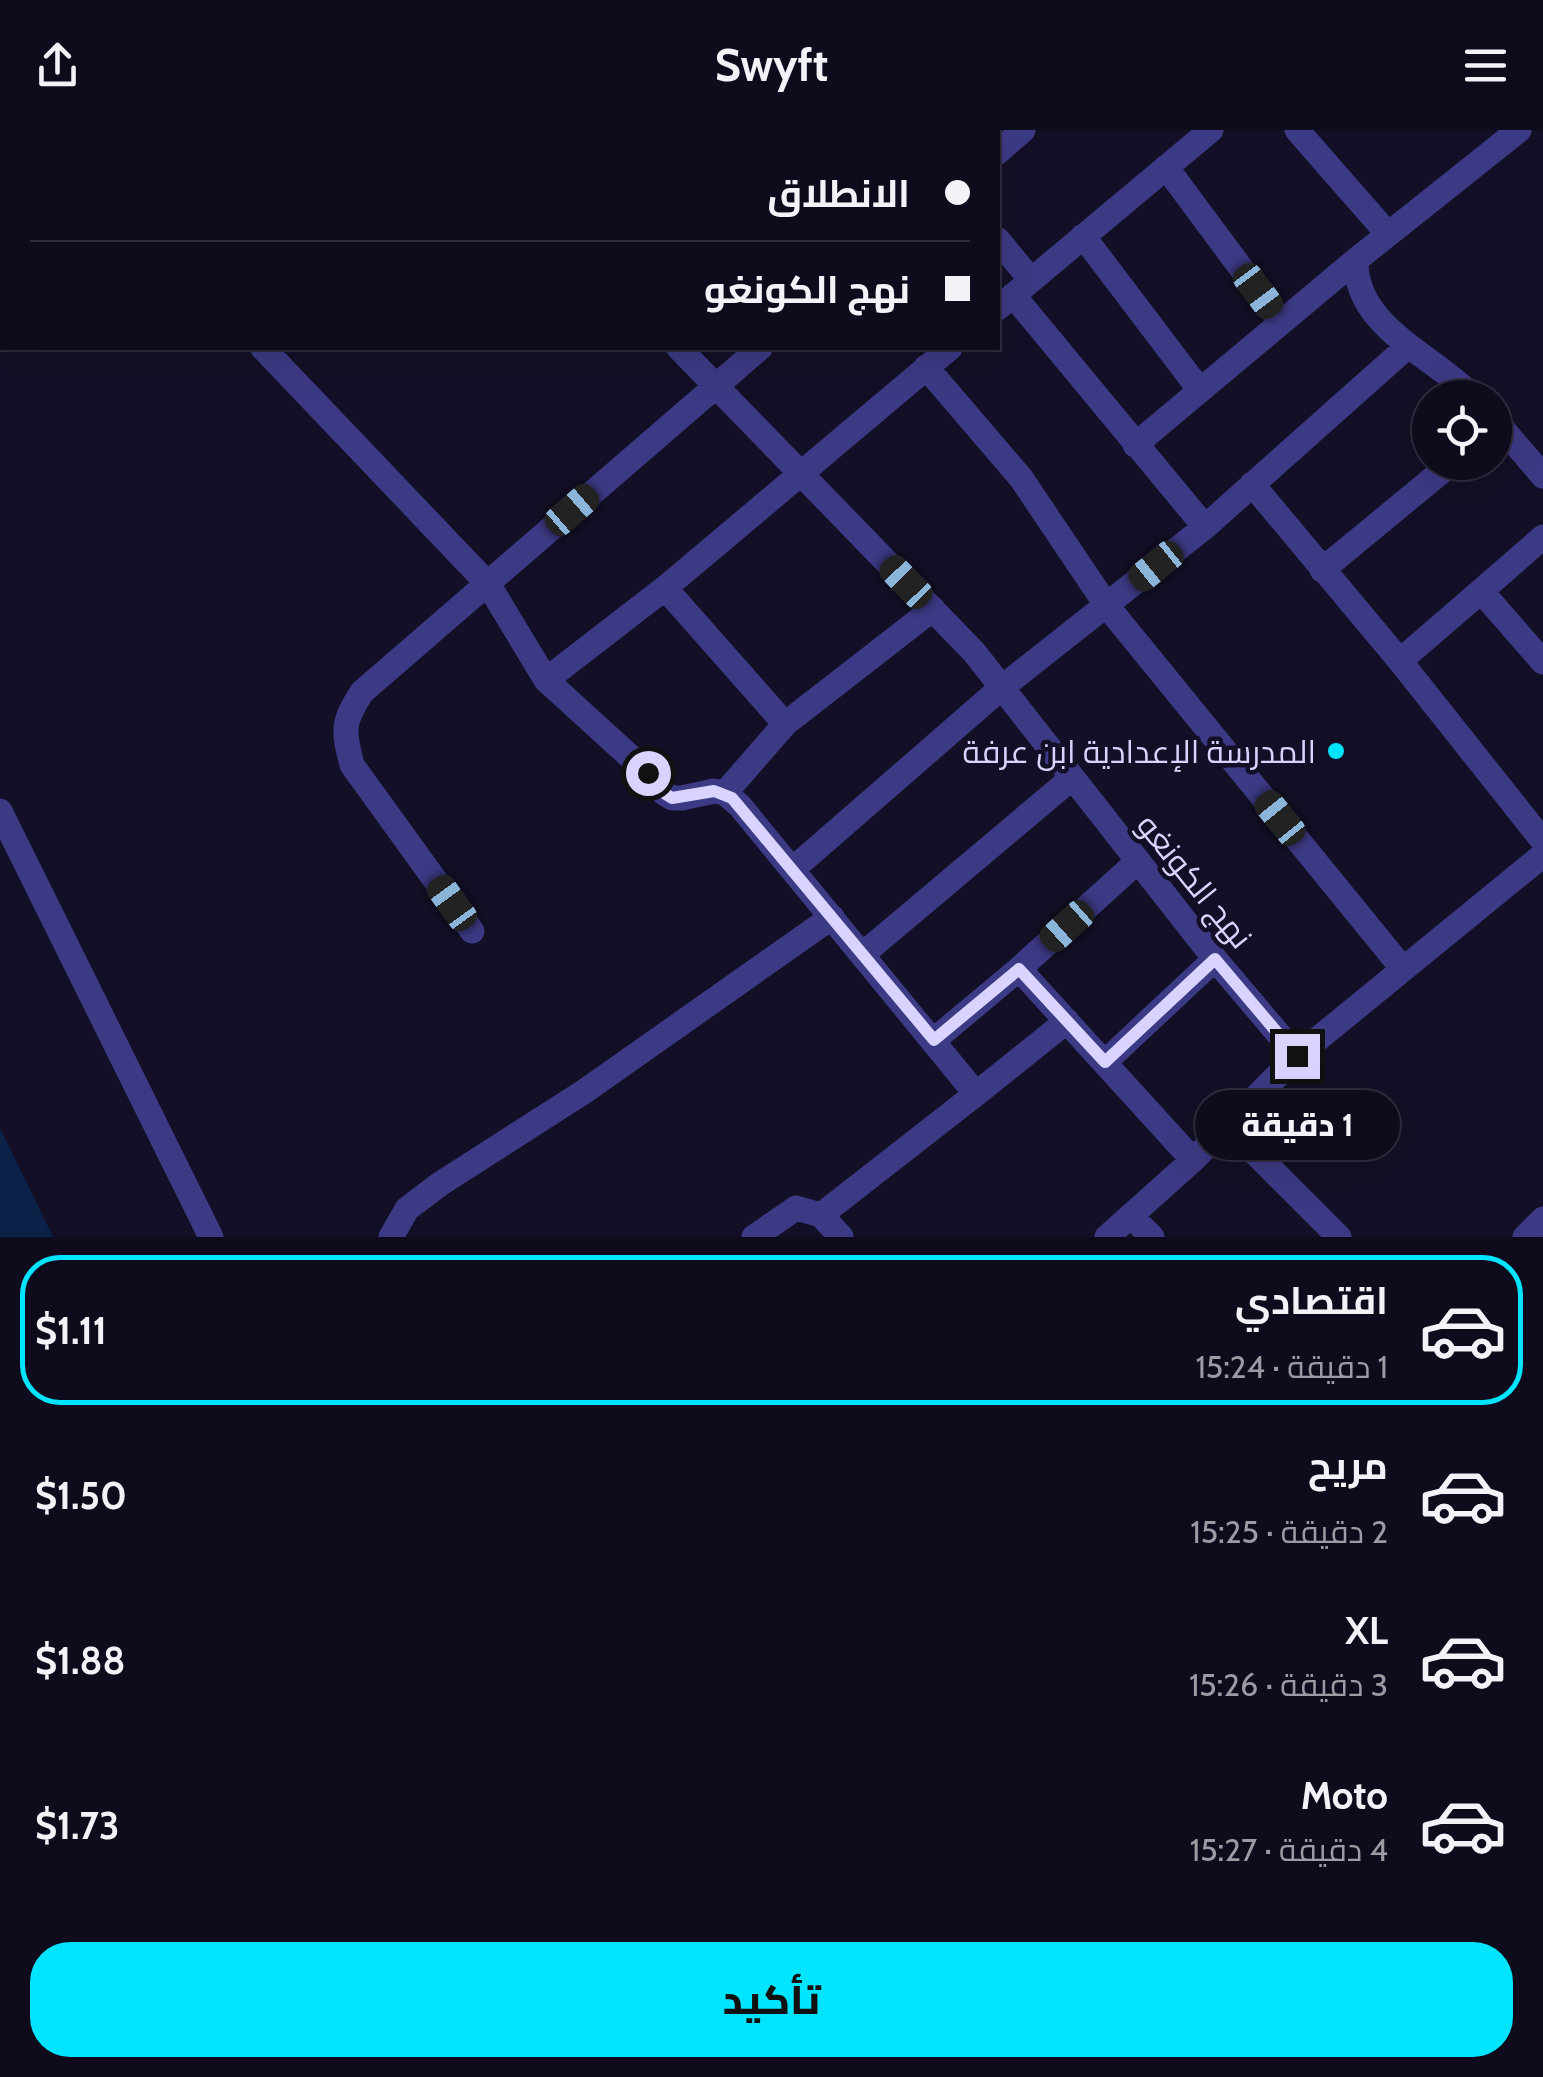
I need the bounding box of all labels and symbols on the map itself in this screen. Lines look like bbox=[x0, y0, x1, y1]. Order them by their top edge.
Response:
car bbox=[1228, 258, 1288, 324]
car bbox=[540, 479, 604, 541]
car bbox=[1123, 535, 1189, 597]
car bbox=[874, 550, 938, 614]
place label: المدرسة الإعدادية ابن عرفة bbox=[963, 732, 1316, 772]
marker: المدرسة الإعدادية ابن عرفة bbox=[1325, 740, 1347, 762]
route start bbox=[626, 751, 671, 796]
car bbox=[1249, 785, 1311, 851]
street label: نهج الكونغو bbox=[1127, 806, 1261, 958]
car bbox=[422, 870, 482, 936]
car bbox=[1035, 895, 1099, 957]
route end bbox=[1275, 1034, 1320, 1079]
callout: 1 دقيقة bbox=[1194, 1091, 1400, 1161]

